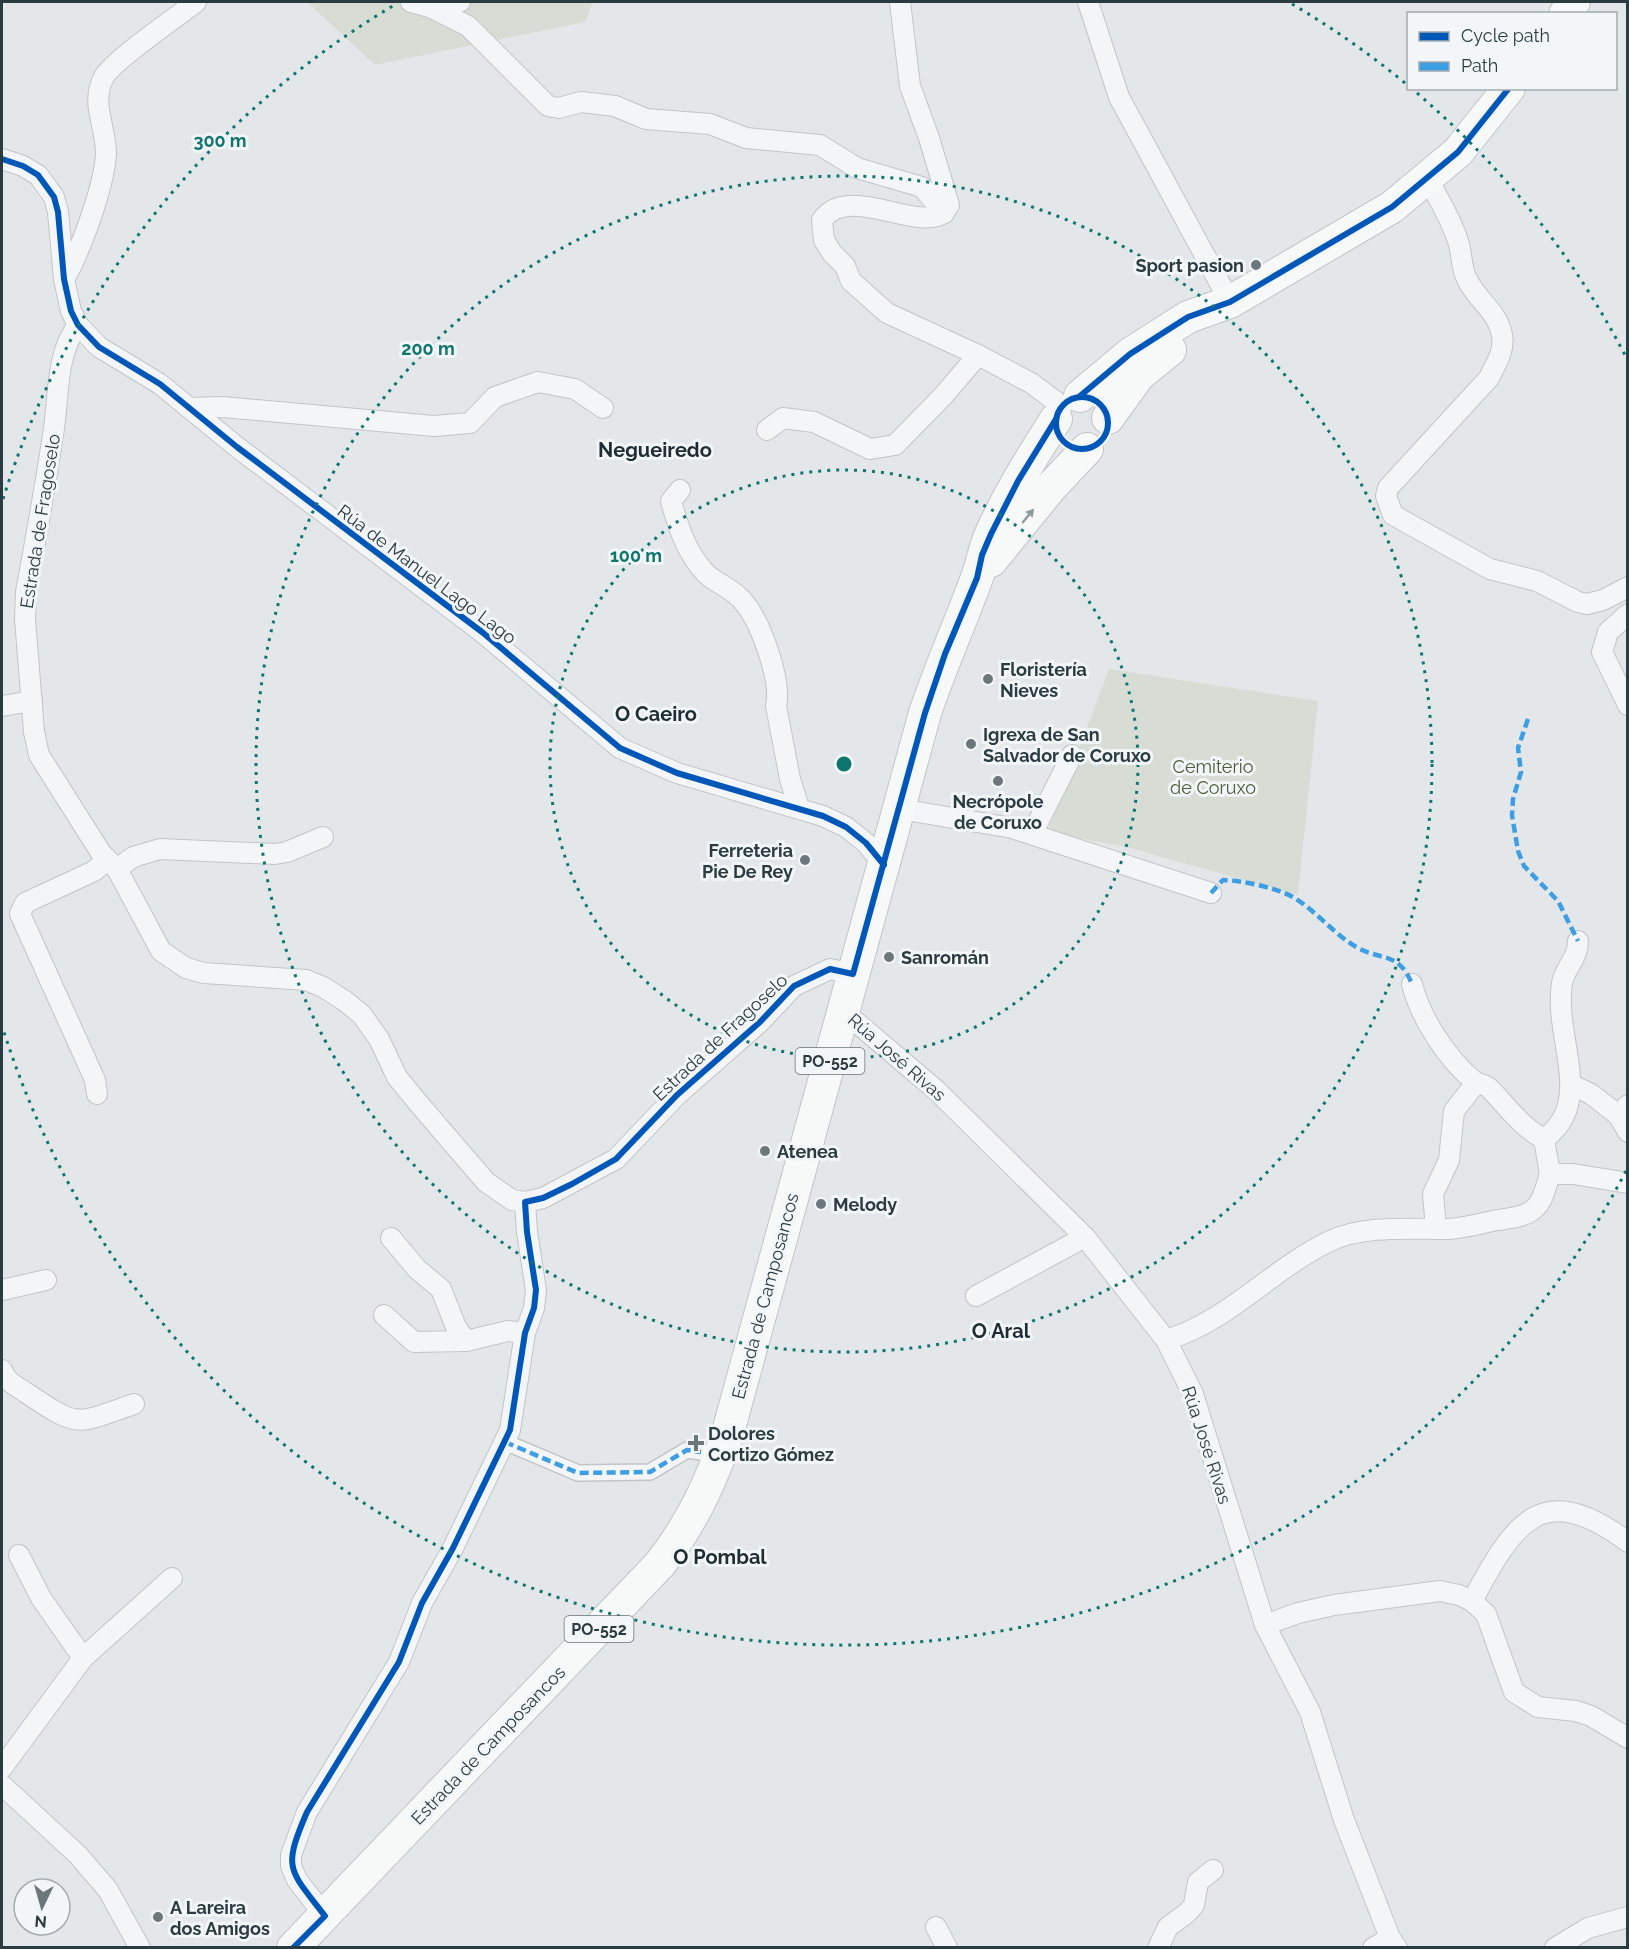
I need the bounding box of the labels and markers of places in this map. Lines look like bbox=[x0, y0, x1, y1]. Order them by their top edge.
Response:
place label: Sport pasion bbox=[1135, 255, 1244, 276]
marker: Sport pasion bbox=[1249, 258, 1263, 272]
place label: Floristería Nieves bbox=[1000, 659, 1087, 701]
marker: Floristería Nieves bbox=[981, 672, 995, 686]
place label: Igrexa de San Salvador de Coruxo bbox=[983, 724, 1151, 766]
marker: Igrexa de San Salvador de Coruxo bbox=[964, 737, 978, 751]
centre of rings bbox=[834, 754, 854, 774]
marker: Necrópole de Coruxo bbox=[991, 774, 1005, 788]
place label: Necrópole de Coruxo bbox=[952, 791, 1044, 833]
place label: Ferreteria Pie De Rey bbox=[702, 840, 793, 882]
marker: Ferreteria Pie De Rey bbox=[798, 853, 812, 867]
place label: Sanromán bbox=[901, 947, 989, 968]
marker: Sanromán bbox=[882, 950, 896, 964]
place label: Atenea bbox=[777, 1141, 838, 1162]
marker: Atenea bbox=[758, 1144, 772, 1158]
place label: Melody bbox=[833, 1194, 897, 1215]
marker: Melody bbox=[814, 1197, 828, 1211]
place label: Dolores Cortizo Gómez bbox=[708, 1423, 834, 1465]
marker: Dolores Cortizo Gómez bbox=[689, 1436, 703, 1450]
place label: A Lareira dos Amigos bbox=[170, 1897, 270, 1939]
marker: A Lareira dos Amigos bbox=[151, 1910, 165, 1924]

